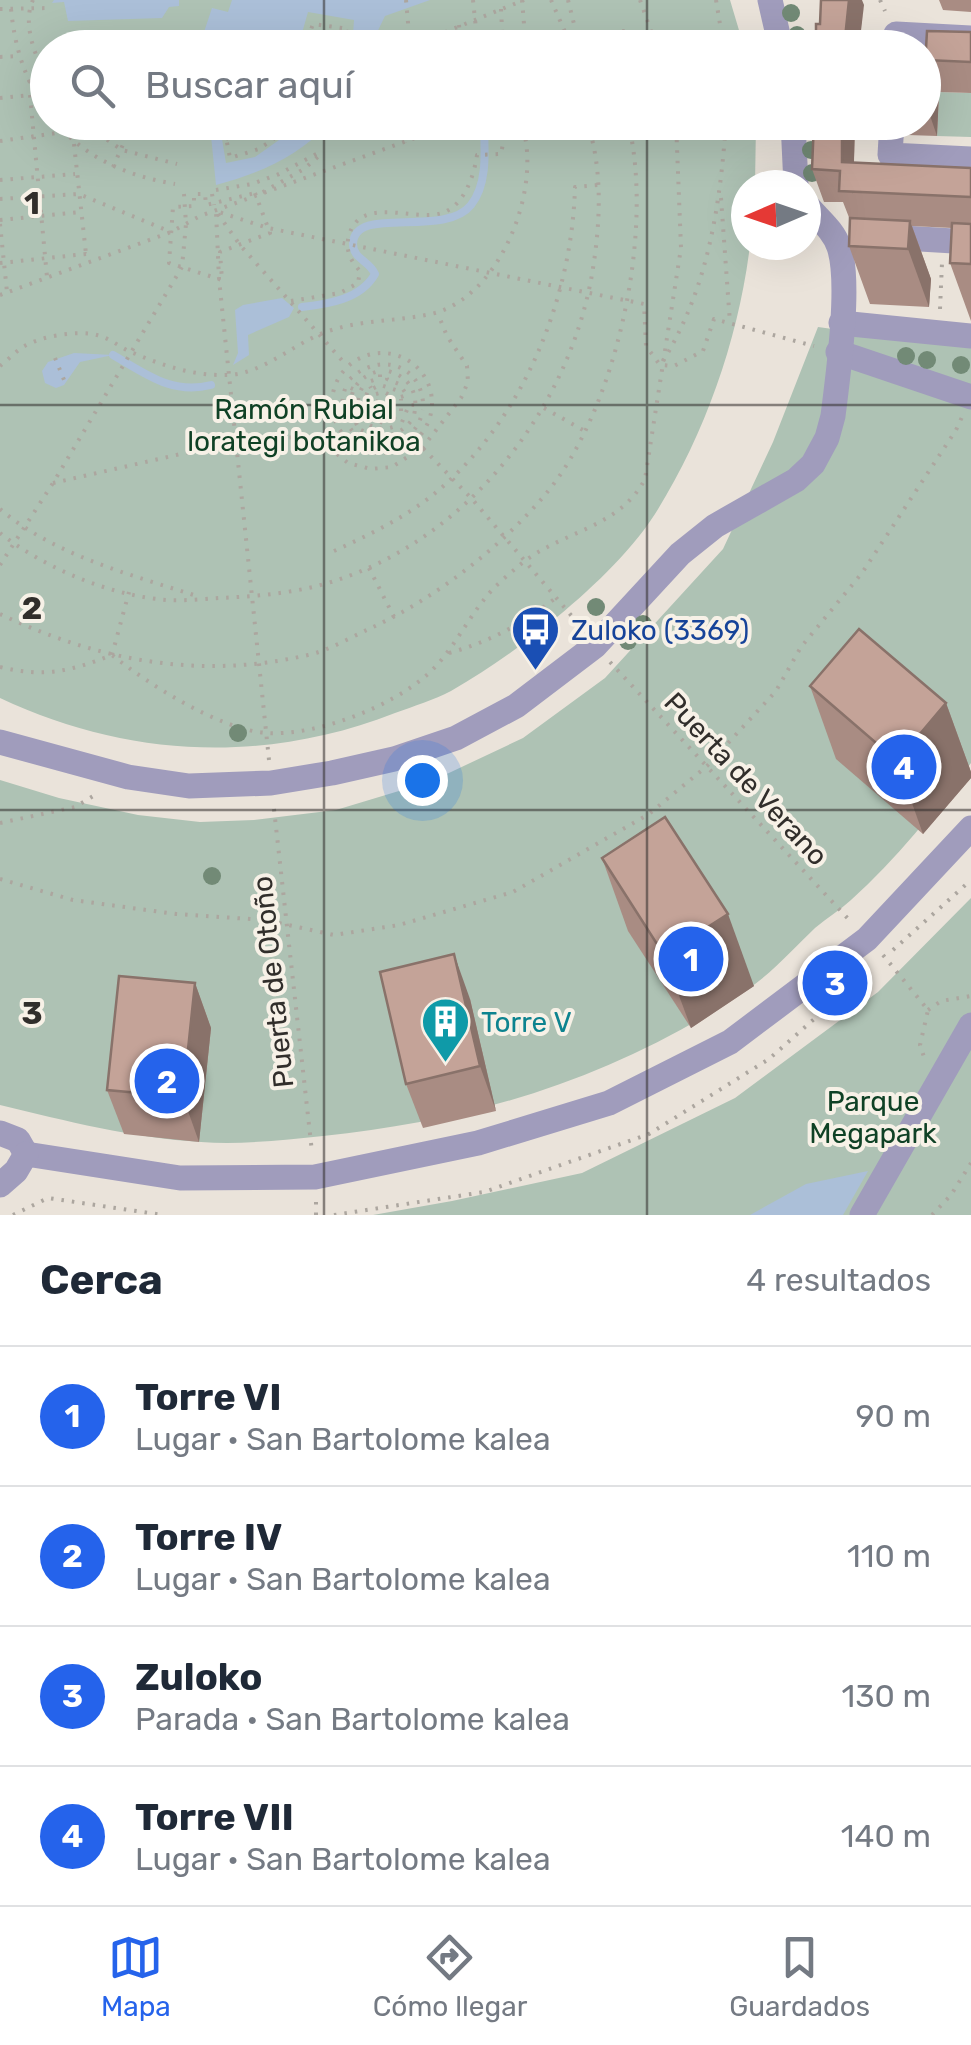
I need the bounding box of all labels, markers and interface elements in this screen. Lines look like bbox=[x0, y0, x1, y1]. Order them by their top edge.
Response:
search box bbox=[30, 30, 941, 140]
icon: search bbox=[65, 58, 120, 113]
text: Buscar aquí bbox=[145, 62, 353, 108]
north arrow bbox=[731, 170, 821, 260]
text: 1 bbox=[24, 184, 40, 222]
park label: Ramón Rubial lorategi botanikoa bbox=[187, 393, 421, 458]
text: 2 bbox=[22, 589, 42, 627]
bus stop icon: Zuloko (3369) bbox=[510, 604, 562, 672]
place label: Zuloko (3369) bbox=[571, 614, 749, 647]
street label: Puerta de Verano bbox=[657, 686, 835, 872]
pin: 4 bbox=[872, 730, 936, 804]
your location bbox=[397, 755, 448, 806]
street label: Puerta de Otoño bbox=[245, 875, 301, 1089]
pin: 1 bbox=[658, 922, 724, 996]
pin: 3 bbox=[802, 946, 868, 1020]
text: 3 bbox=[21, 994, 43, 1032]
building icon: Torre V bbox=[420, 996, 472, 1064]
place label: Torre V bbox=[481, 1006, 572, 1039]
pin: 2 bbox=[134, 1044, 200, 1118]
park label: Parque Megapark bbox=[809, 1085, 937, 1150]
text: Cerca bbox=[40, 1255, 163, 1305]
text: 4 resultados bbox=[746, 1261, 931, 1299]
text: Torre VI bbox=[135, 1374, 281, 1420]
text: 1 bbox=[65, 1397, 80, 1435]
text: 90 m bbox=[855, 1397, 931, 1435]
text: Lugar · San Bartolome kalea bbox=[135, 1420, 551, 1458]
text: Torre IV bbox=[135, 1514, 282, 1560]
text: 2 bbox=[62, 1537, 83, 1575]
text: 110 m bbox=[847, 1537, 931, 1575]
text: Lugar · San Bartolome kalea bbox=[135, 1560, 551, 1598]
text: Zuloko bbox=[135, 1654, 262, 1700]
text: 3 bbox=[62, 1677, 83, 1715]
text: 130 m bbox=[841, 1677, 931, 1715]
text: Parada · San Bartolome kalea bbox=[135, 1700, 570, 1738]
text: Torre VII bbox=[135, 1794, 294, 1840]
text: 4 bbox=[62, 1817, 83, 1855]
text: 140 m bbox=[841, 1817, 931, 1855]
text: Lugar · San Bartolome kalea bbox=[135, 1840, 551, 1878]
tab: Mapa bbox=[101, 1930, 171, 2023]
tab: Cómo llegar bbox=[373, 1930, 527, 2023]
tab: Guardados bbox=[729, 1930, 870, 2023]

